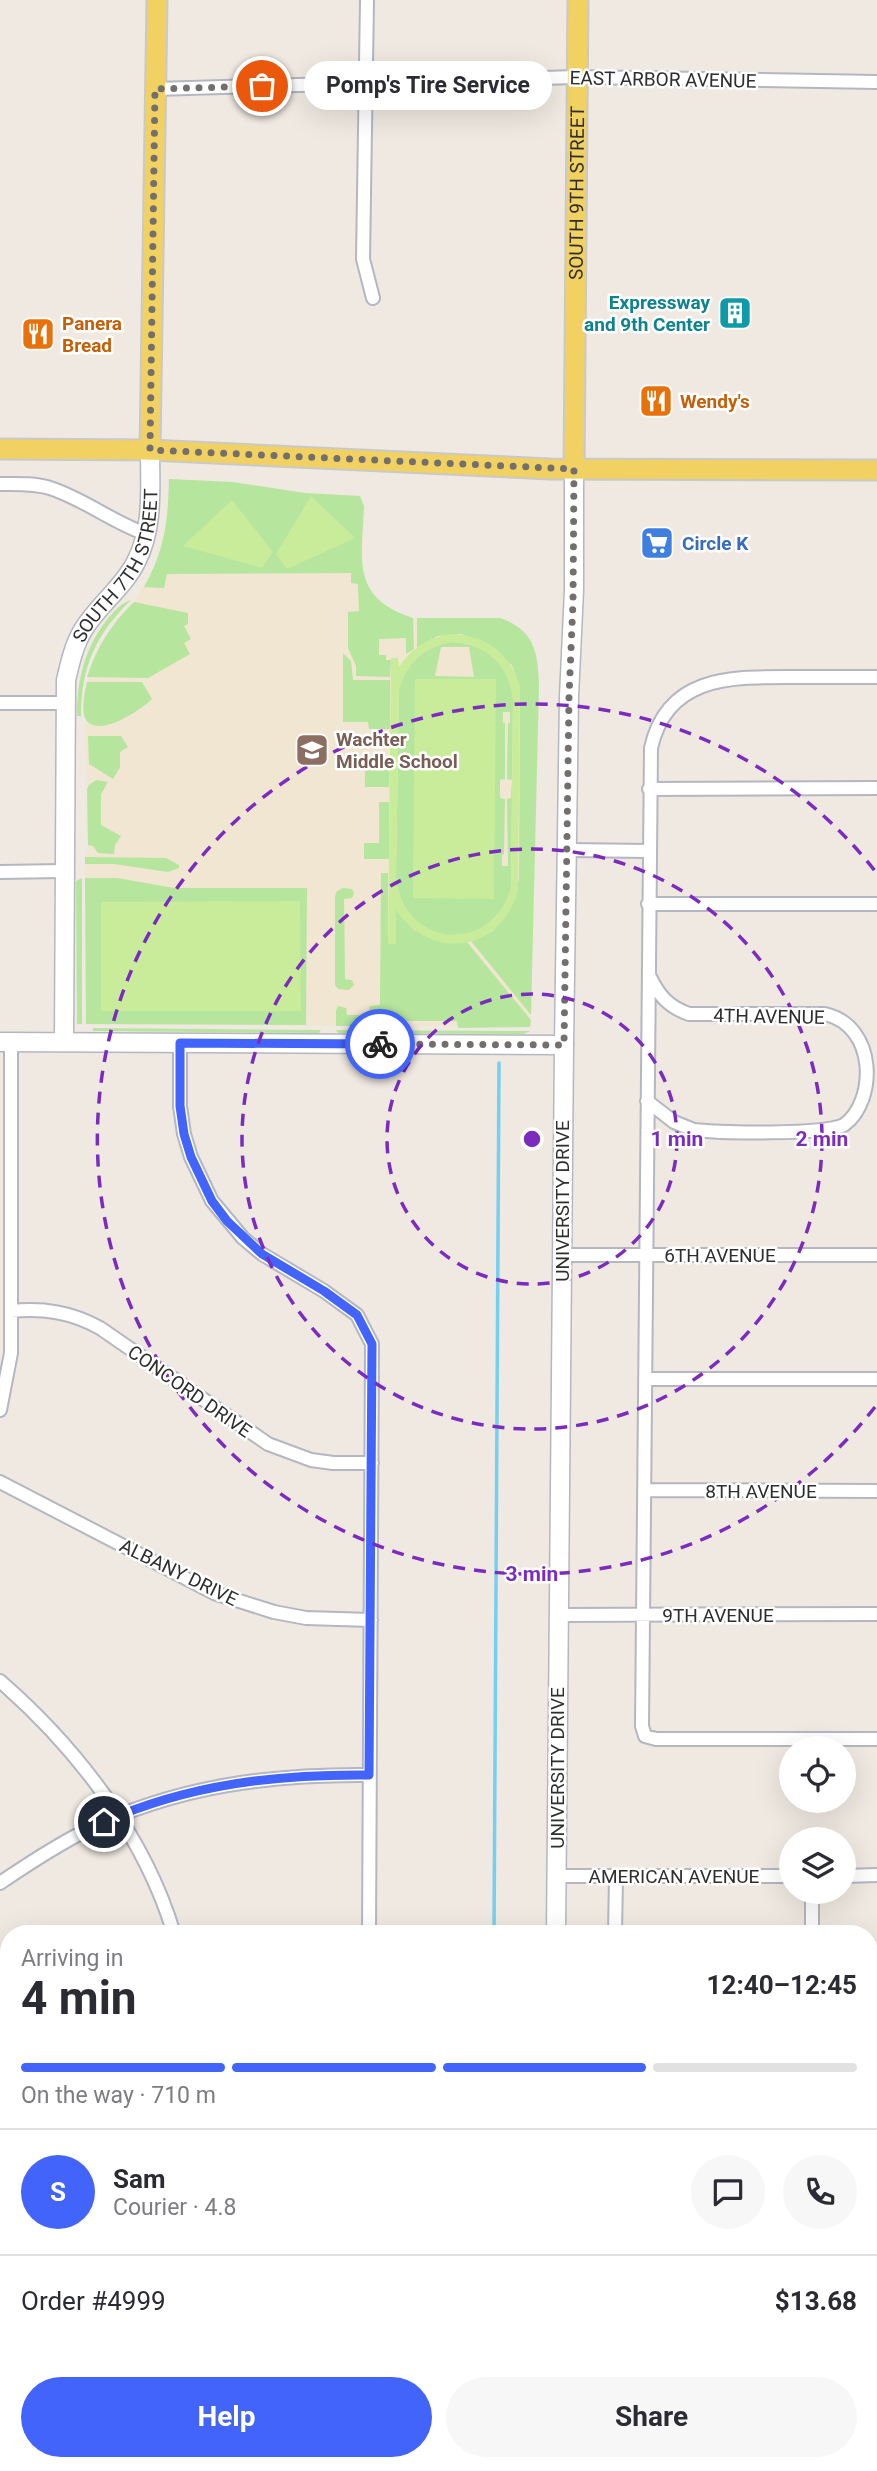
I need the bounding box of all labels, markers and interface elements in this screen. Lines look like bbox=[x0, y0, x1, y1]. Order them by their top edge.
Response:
pin bbox=[232, 56, 292, 116]
callout: Pomp's Tire Service bbox=[304, 62, 552, 110]
street label: EAST ARBOR AVENUE bbox=[569, 66, 757, 93]
icon: bag bbox=[243, 67, 281, 105]
text: Pomp's Tire Service bbox=[326, 72, 530, 99]
street label: SOUTH 9TH STREET bbox=[565, 106, 589, 280]
place label: Expressway and 9th Center bbox=[584, 291, 710, 336]
building icon: Expressway and 9th Center bbox=[716, 294, 754, 332]
place label: Panera Bread bbox=[62, 312, 122, 357]
restaurant icon: Panera Bread bbox=[19, 315, 57, 353]
restaurant icon: Wendy's bbox=[637, 382, 675, 420]
place label: Wendy's bbox=[680, 390, 750, 413]
street label: SOUTH 7TH STREET bbox=[68, 488, 162, 646]
supermarket icon: Circle K bbox=[638, 524, 676, 562]
place label: Circle K bbox=[682, 532, 749, 555]
place label: Wachter Middle School bbox=[336, 728, 458, 773]
school or university icon: Wachter Middle School bbox=[293, 731, 331, 769]
street label: 4TH AVENUE bbox=[713, 1004, 825, 1029]
courier bbox=[345, 1009, 415, 1079]
icon: bike bbox=[361, 1025, 399, 1063]
street label: UNIVERSITY DRIVE bbox=[551, 1120, 574, 1282]
centre of rings bbox=[520, 1127, 544, 1151]
text: 1 min bbox=[651, 1127, 703, 1151]
text: 2 min bbox=[796, 1127, 848, 1151]
street label: 6TH AVENUE bbox=[664, 1244, 776, 1267]
street label: CONCORD DRIVE bbox=[123, 1340, 256, 1443]
street label: 8TH AVENUE bbox=[705, 1480, 817, 1503]
street label: ALBANY DRIVE bbox=[116, 1534, 242, 1611]
text: 3 min bbox=[506, 1562, 558, 1586]
street label: 9TH AVENUE bbox=[662, 1604, 774, 1627]
street label: UNIVERSITY DRIVE bbox=[546, 1687, 569, 1849]
map controls bbox=[779, 1736, 856, 1904]
button: locate bbox=[779, 1736, 856, 1813]
pin bbox=[74, 1792, 134, 1852]
icon: home bbox=[85, 1803, 123, 1841]
button: layers bbox=[779, 1827, 856, 1904]
street label: AMERICAN AVENUE bbox=[589, 1865, 760, 1888]
text: Arriving in bbox=[21, 1945, 124, 1972]
text: 12:40–12:45 bbox=[707, 1970, 857, 2000]
text: 4 min bbox=[21, 1971, 137, 2025]
text: On the way · 710 m bbox=[21, 2082, 216, 2109]
button: chat bbox=[691, 2155, 765, 2229]
button: phone bbox=[783, 2155, 857, 2229]
text: Sam bbox=[113, 2164, 165, 2194]
text: S bbox=[50, 2177, 66, 2207]
text: Courier · 4.8 bbox=[113, 2194, 236, 2221]
text: Order #4999 bbox=[21, 2286, 166, 2316]
text: $13.68 bbox=[775, 2286, 857, 2316]
button: Help bbox=[21, 2377, 432, 2457]
button: Share bbox=[446, 2377, 857, 2457]

